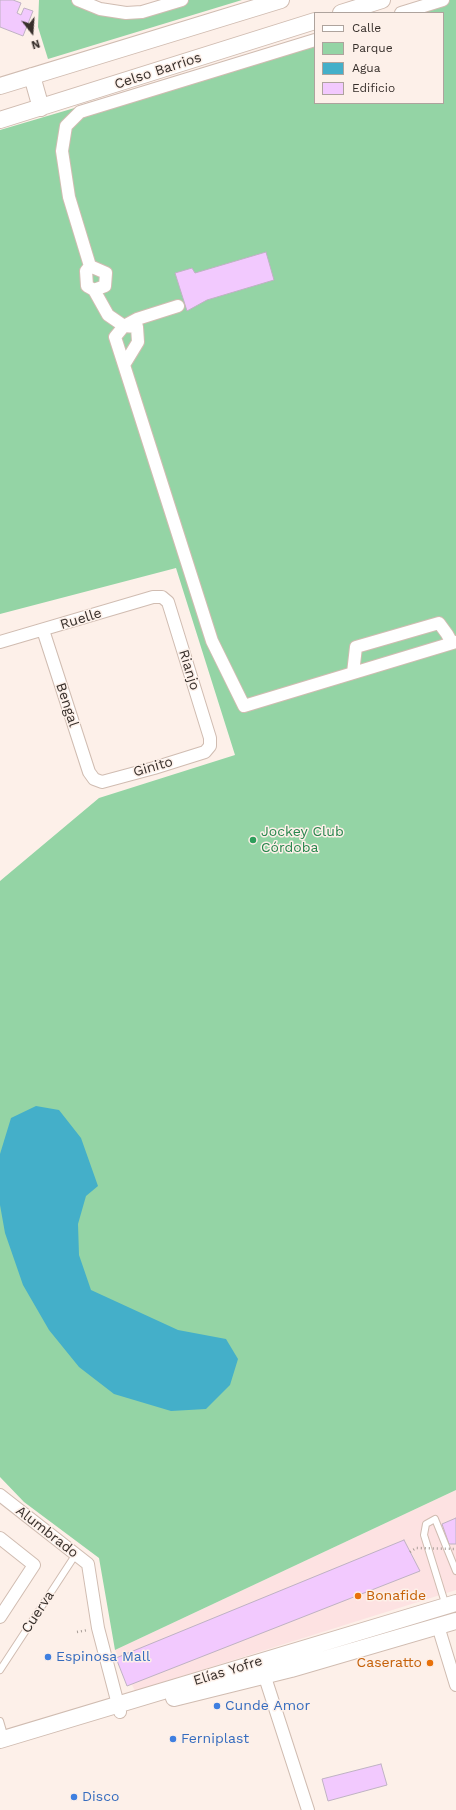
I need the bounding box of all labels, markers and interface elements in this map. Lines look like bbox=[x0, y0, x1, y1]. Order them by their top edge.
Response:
north arrow bbox=[12, 12, 52, 52]
legend bbox=[314, 12, 444, 104]
text: Calle bbox=[352, 21, 381, 35]
text: N bbox=[30, 37, 41, 51]
text: Parque bbox=[352, 41, 393, 55]
street label: Celso Barrios bbox=[112, 49, 204, 93]
text: Agua bbox=[352, 61, 381, 75]
text: Edificio bbox=[352, 81, 395, 95]
street label: Ruelle bbox=[58, 605, 104, 633]
street label: Rianjo bbox=[175, 648, 203, 692]
street label: Bengal bbox=[52, 681, 82, 729]
street label: Ginito bbox=[131, 753, 175, 781]
place label: Jockey Club Córdoba bbox=[261, 824, 344, 856]
marker: Jockey Club Córdoba bbox=[248, 835, 258, 845]
street label: Alumbrado bbox=[12, 1502, 82, 1562]
street label: Cuerva bbox=[18, 1588, 58, 1636]
place label: Bonafide bbox=[366, 1588, 426, 1604]
marker: Bonafide bbox=[353, 1591, 363, 1601]
place label: Espinosa Mall bbox=[56, 1649, 150, 1665]
marker: Espinosa Mall bbox=[43, 1652, 53, 1662]
street label: Elías Yofre bbox=[191, 1653, 265, 1689]
place label: Caseratto bbox=[357, 1655, 422, 1671]
marker: Caseratto bbox=[425, 1658, 435, 1668]
place label: Cunde Amor bbox=[225, 1698, 310, 1714]
marker: Cunde Amor bbox=[212, 1701, 222, 1711]
place label: Ferniplast bbox=[181, 1731, 249, 1747]
marker: Ferniplast bbox=[168, 1734, 178, 1744]
place label: Disco bbox=[82, 1789, 119, 1805]
marker: Disco bbox=[69, 1792, 79, 1802]

